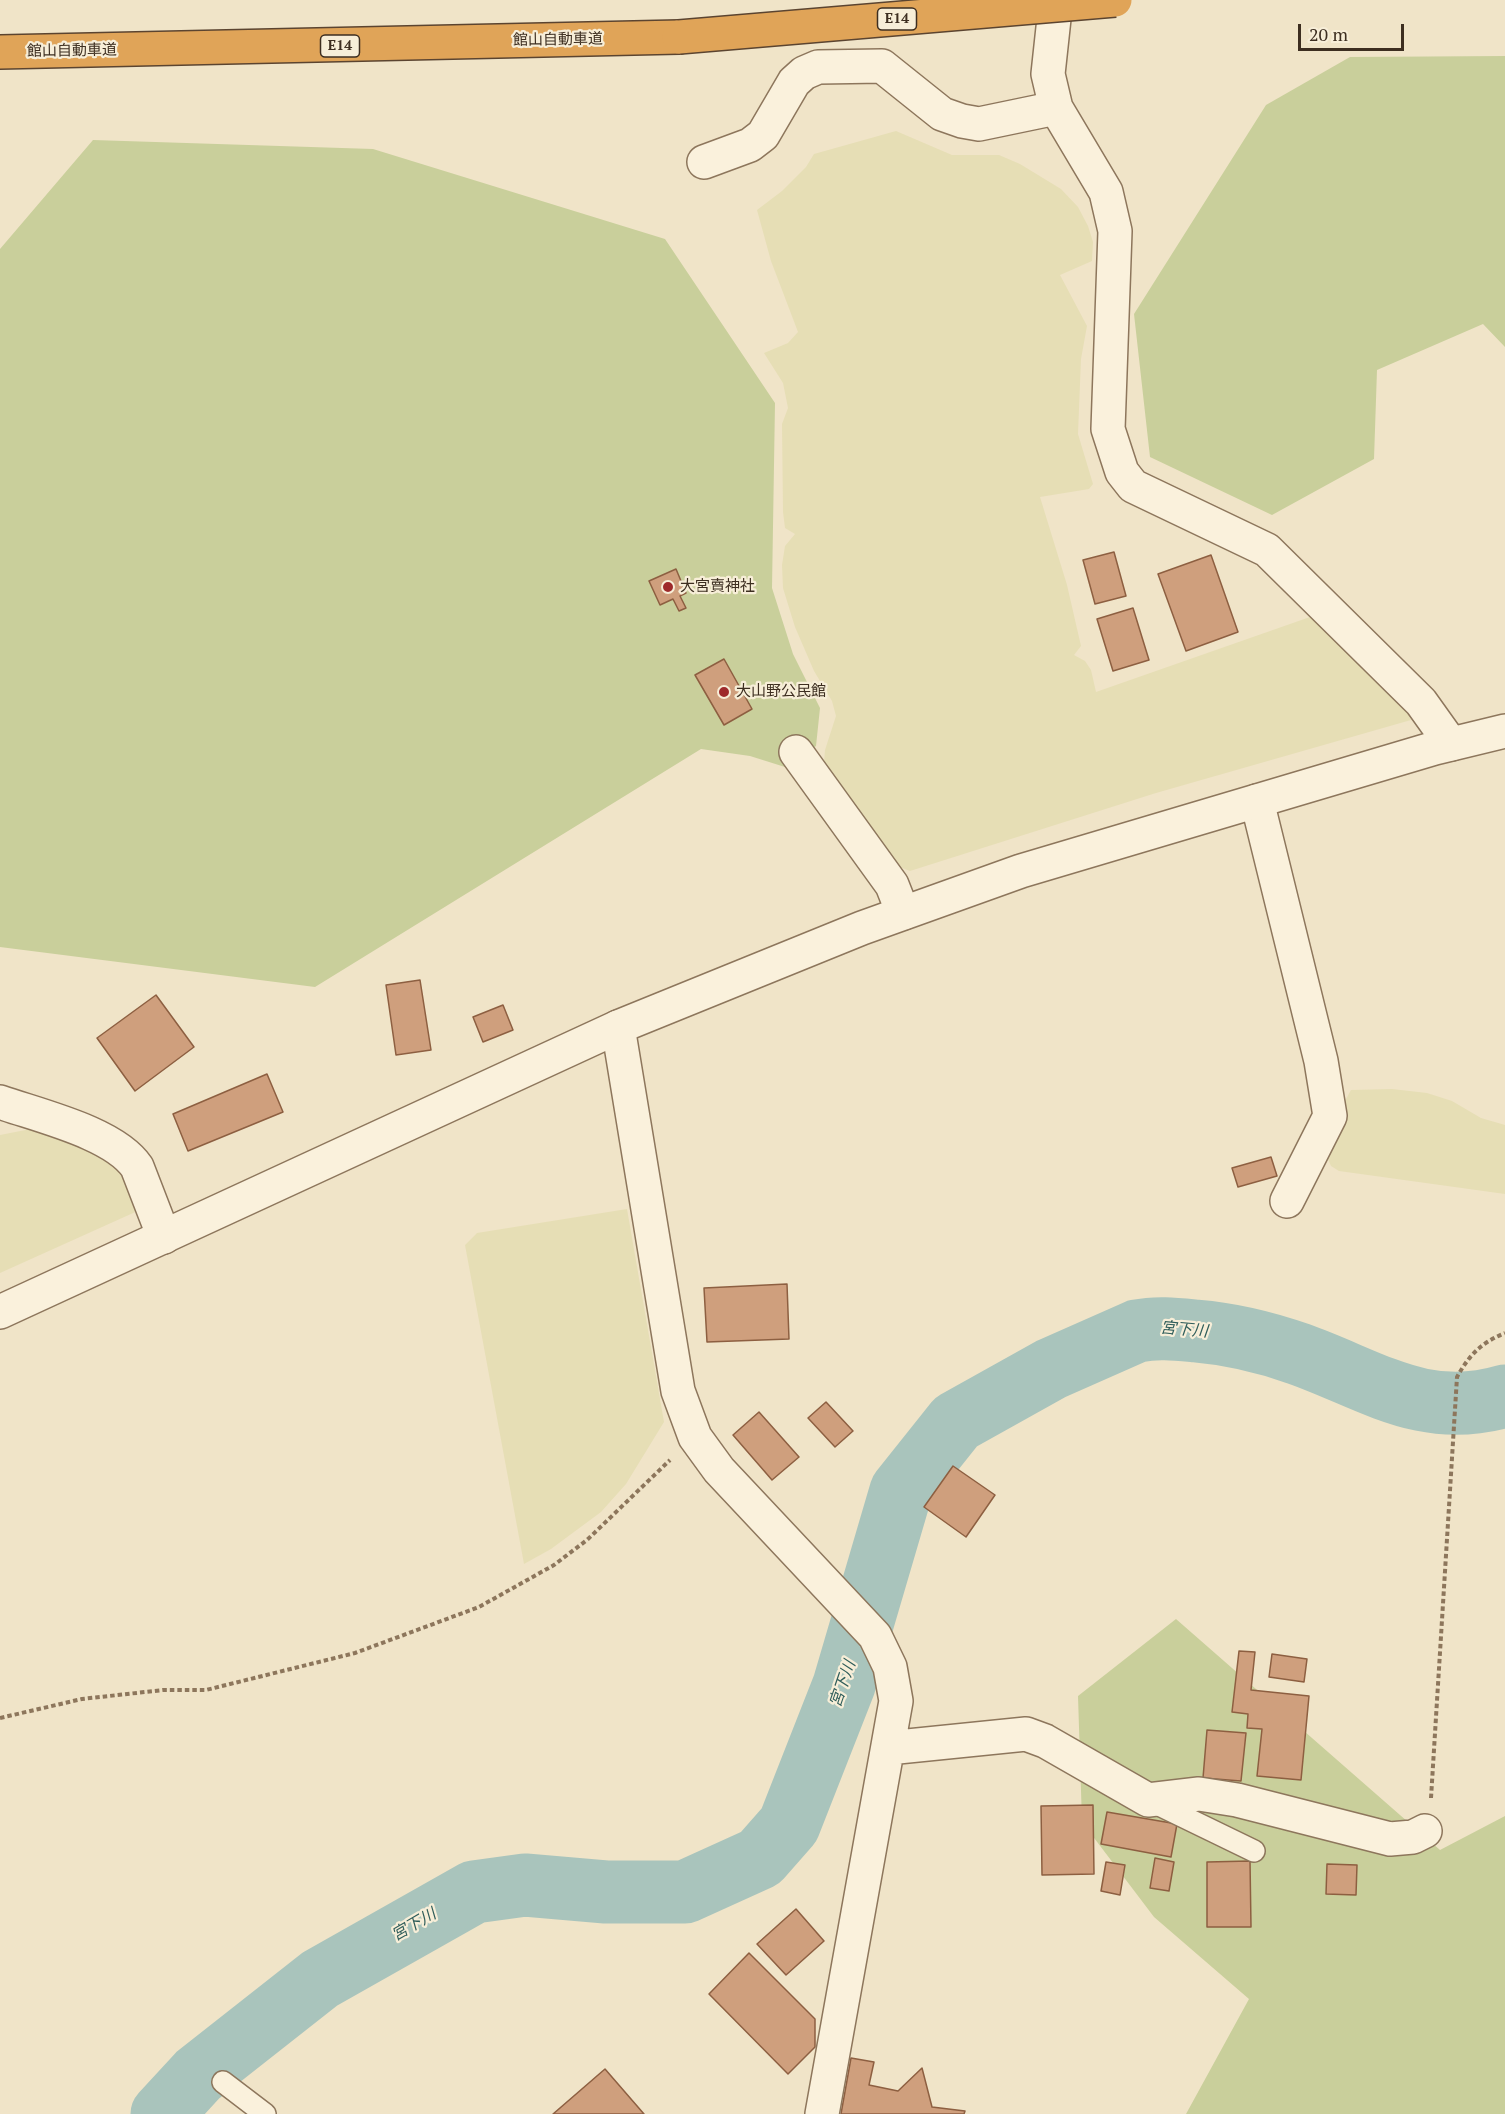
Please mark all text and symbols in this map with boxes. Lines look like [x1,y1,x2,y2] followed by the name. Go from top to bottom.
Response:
[878,8,916,30] road number: E14
[1301,12,1408,50] scale bar
[1309,22,1348,46] text: 20 m
[513,30,603,50] street label: 館山自動車道
[320,35,360,57] road number: E14
[27,41,117,61] street label: 館山自動車道
[680,578,755,596] place label: 大宮賣神社
[661,580,675,594] marker: 大宮賣神社
[736,683,826,701] place label: 大山野公民館
[717,685,731,699] marker: 大山野公民館
[1159,1318,1209,1342] water label: 宮下川
[826,1658,860,1710] water label: 宮下川
[388,1905,440,1945] water label: 宮下川

